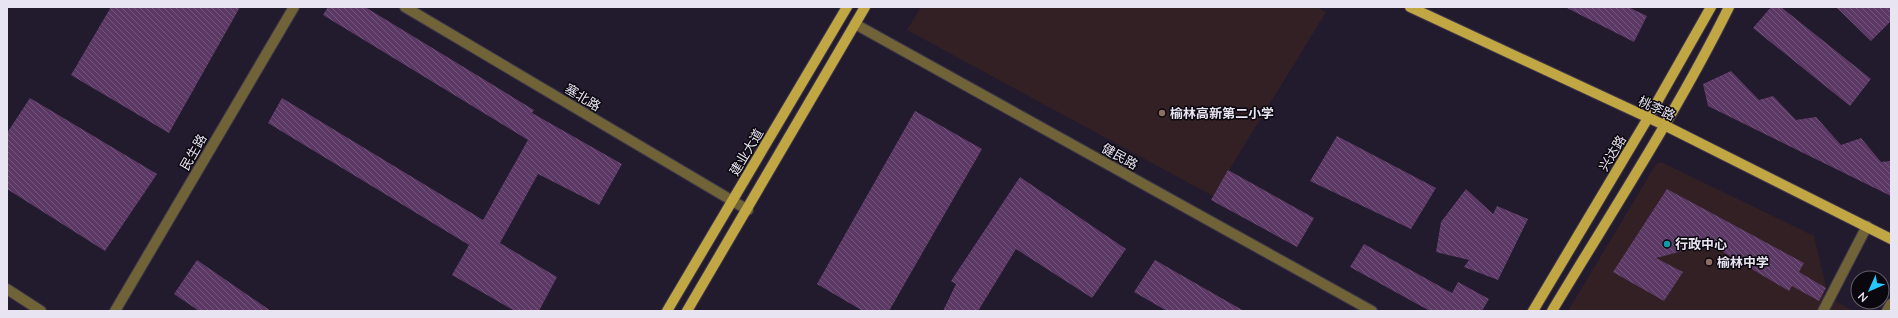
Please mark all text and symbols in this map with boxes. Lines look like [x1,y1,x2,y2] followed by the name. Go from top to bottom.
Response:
[562,80,604,114] street label: 塞北路
[1636,93,1678,123] street label: 桃李路
[1170,105,1274,121] place label: 榆林高新第二小学
[1157,108,1167,118] marker: 榆林高新第二小学
[726,126,766,178] street label: 建业大道
[176,131,210,173] street label: 民生路
[1595,132,1629,174] street label: 兴达路
[1099,140,1141,172] street label: 健民路
[1675,236,1727,252] place label: 行政中心
[1662,239,1672,249] marker: 行政中心
[1717,254,1769,270] place label: 榆林中学
[1704,257,1714,267] marker: 榆林中学
[1850,270,1890,310] north arrow
[1855,290,1870,305] text: N

